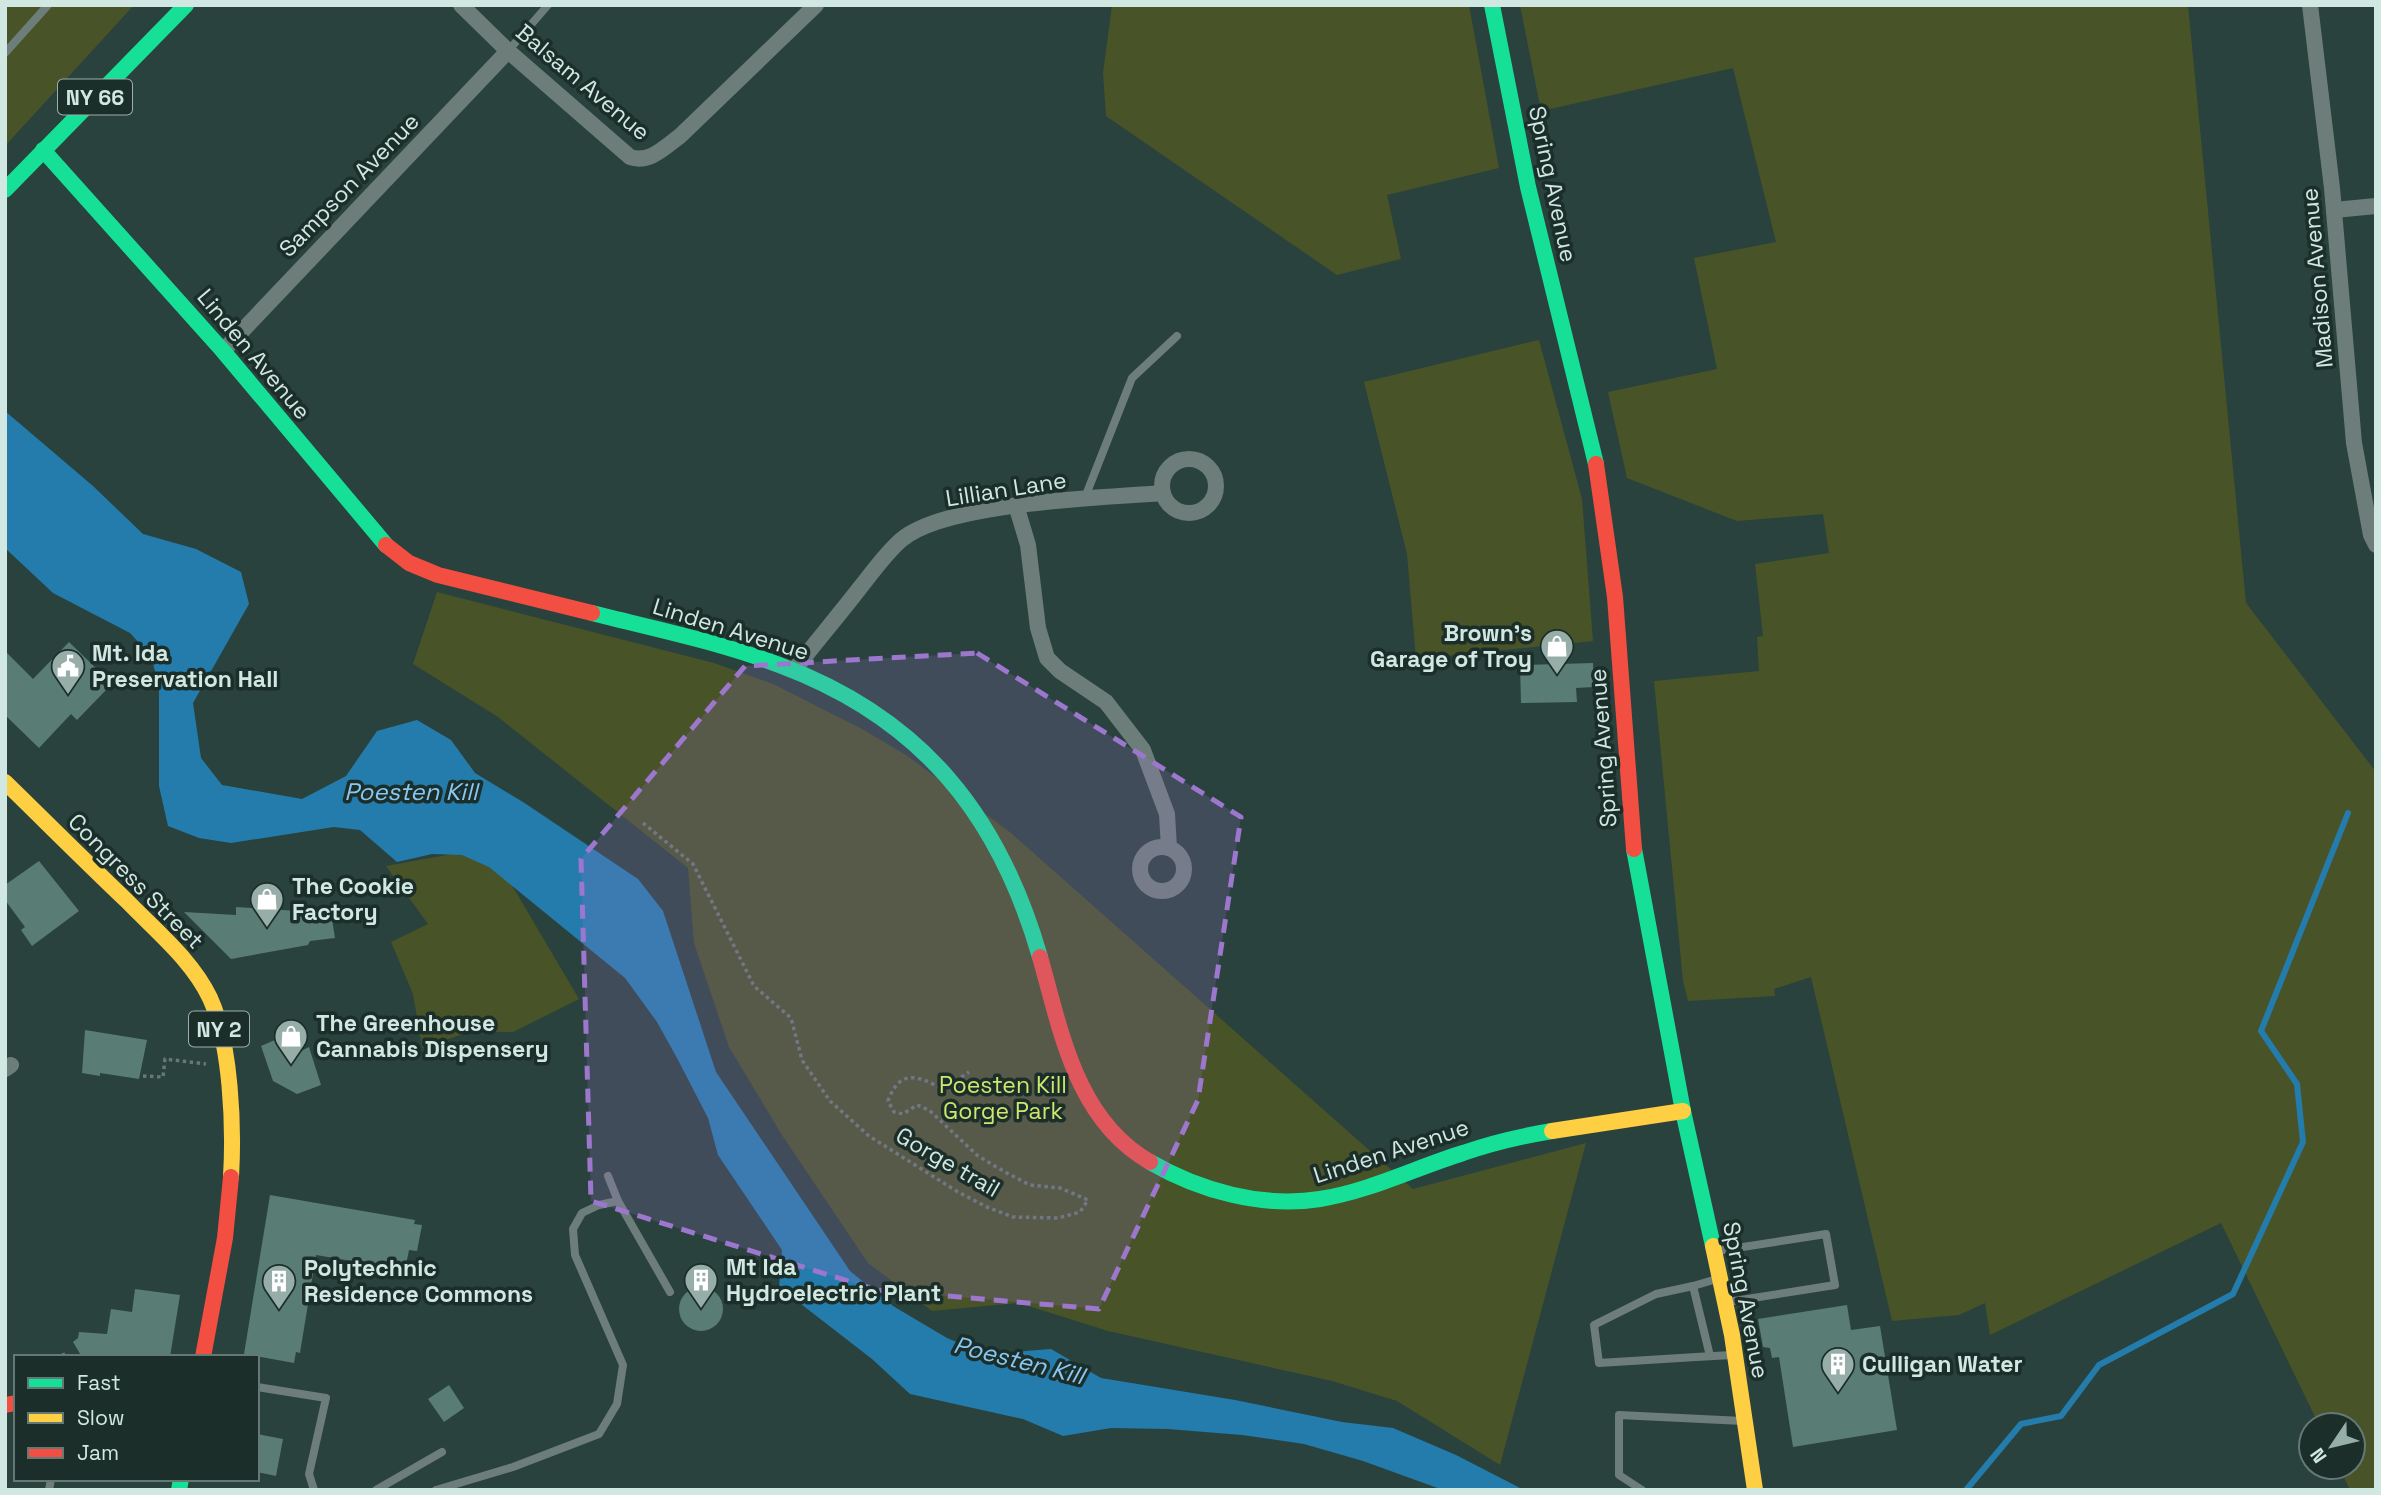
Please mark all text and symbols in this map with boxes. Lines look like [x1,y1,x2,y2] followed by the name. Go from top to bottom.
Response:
[510,17,656,147] street label: Balsam Avenue
[58,80,132,114] road number: NY 66
[1522,103,1584,265] street label: Spring Avenue
[272,107,426,263] street label: Sampson Avenue
[2294,187,2340,369] street label: Madison Avenue
[191,282,317,426] street label: Linden Avenue
[943,465,1069,513] street label: Lillian Lane
[649,591,813,667] street label: Linden Avenue
[1370,618,1532,674] place label: Brown's Garage of Troy
[1538,627,1576,676] shop icon: Brown's Garage of Troy
[92,638,278,694] place label: Mt. Ida Preservation Hall
[49,647,87,696] public building icon: Mt. Ida Preservation Hall
[1582,668,1624,828] street label: Spring Avenue
[344,776,481,807] water label: Poesten Kill
[62,807,210,955] street label: Congress Street
[292,871,414,927] place label: The Cookie Factory
[248,880,286,929] shop icon: The Cookie Factory
[316,1008,549,1064] place label: The Greenhouse Cannabis Dispensery
[189,1012,249,1046] road number: NY 2
[272,1017,310,1066] shop icon: The Greenhouse Cannabis Dispensery
[939,1070,1067,1126] park label: Poesten Kill Gorge Park
[1309,1112,1473,1190] street label: Linden Avenue
[891,1120,1005,1204] street label: Gorge trail
[1716,1219,1776,1381] street label: Spring Avenue
[726,1252,941,1308] place label: Mt Ida Hydroelectric Plant
[304,1253,533,1309] place label: Polytechnic Residence Commons
[682,1261,720,1310] building icon: Mt Ida Hydroelectric Plant
[260,1262,298,1311] building icon: Polytechnic Residence Commons
[951,1329,1091,1392] water label: Poesten Kill
[1819,1345,1857,1394] building icon: Culligan Water
[1862,1349,2023,1379] place label: Culligan Water
[14,1355,259,1481] legend
[77,1369,121,1396] text: Fast
[77,1404,125,1431] text: Slow
[2297,1411,2367,1481] north arrow
[77,1439,119,1466] text: Jam
[2305,1443,2332,1468] text: N

